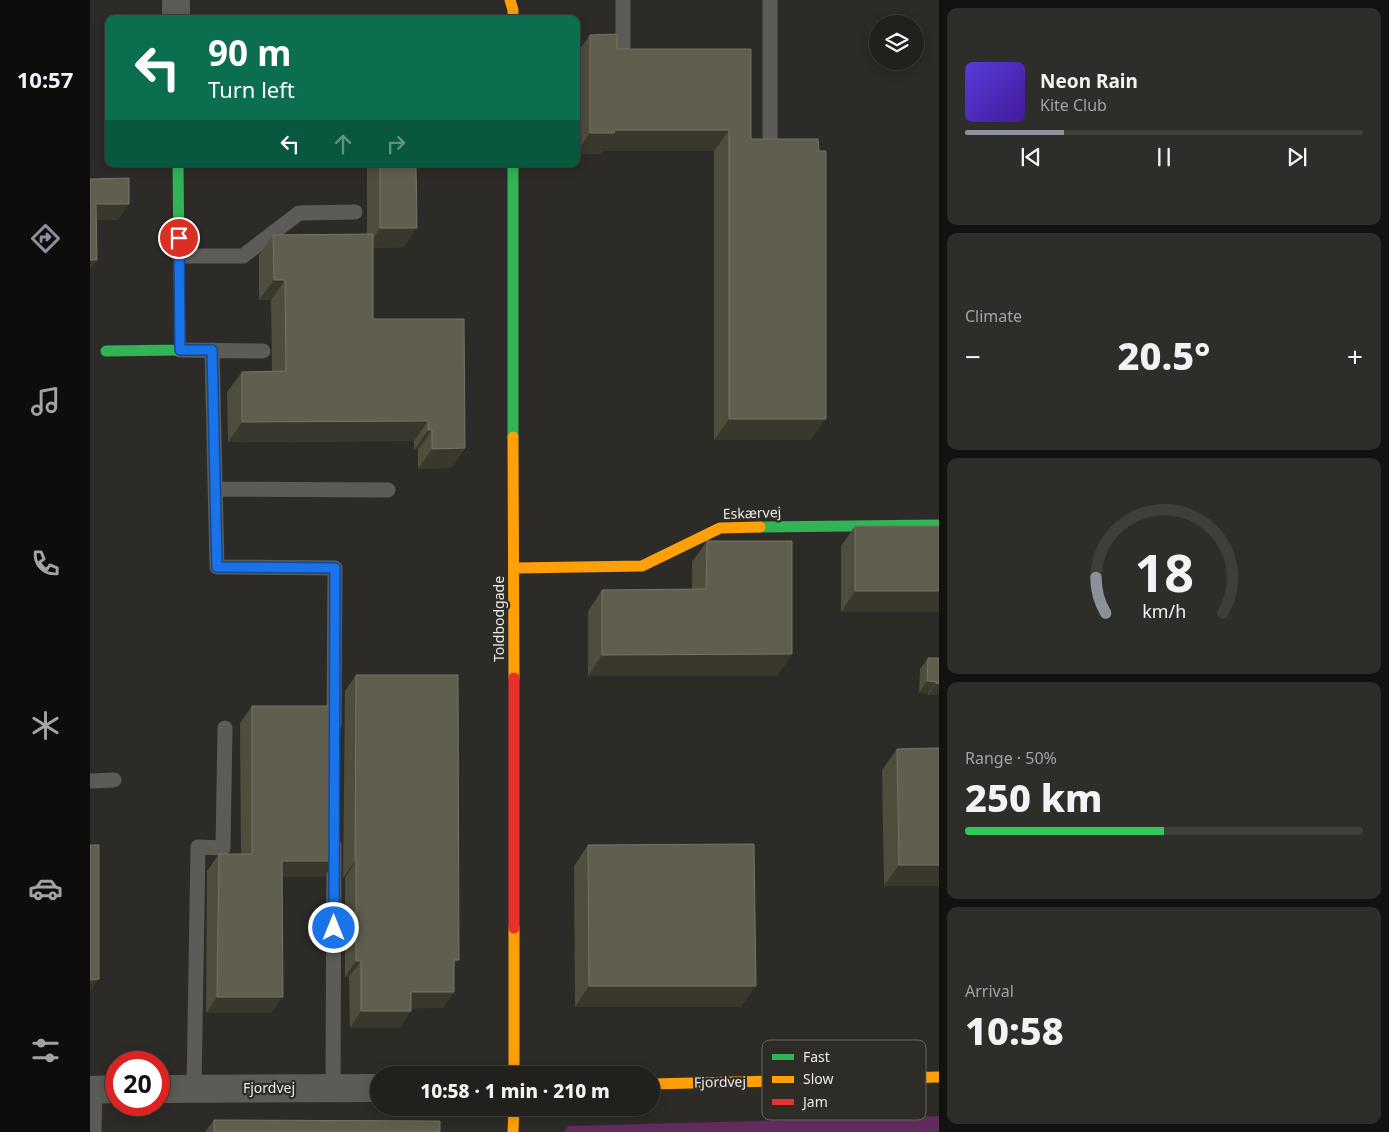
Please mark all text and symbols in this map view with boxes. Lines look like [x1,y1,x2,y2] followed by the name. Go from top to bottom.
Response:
[869,15,924,70] map controls
[869,15,924,70] button: layers
[208,29,291,76] text: 90 m
[125,35,190,100] icon: left
[17,64,73,94] text: 10:57
[1040,68,1138,94] text: Neon Rain
[208,74,295,104] text: Turn left
[1040,94,1107,116] text: Kite Club
[276,130,304,158] icon: left
[329,130,357,158] icon: ahead
[382,130,410,158] icon: right
[1017,143,1045,171] icon: previous
[1150,143,1178,171] icon: pause
[1283,143,1311,171] icon: next
[158,217,200,259] pin
[28,221,63,256] icon: directions
[165,224,193,252] icon: arrive
[965,305,1022,327] text: Climate
[1118,329,1210,381] text: 20.5°
[965,337,981,375] text: −
[1347,337,1363,375] text: +
[28,384,63,419] icon: music
[722,502,782,523] street label: Eskærvej
[1134,536,1194,607] text: 18
[28,546,63,581] icon: phone
[489,576,508,662] street label: Toldbodgade
[1142,599,1186,623] text: km/h
[28,708,63,743] icon: climate
[965,747,1057,769] text: Range · 50%
[965,771,1103,823] text: 250 km
[28,871,63,906] icon: car
[307,901,359,953] position arrow
[965,980,1014,1002] text: Arrival
[965,1004,1064,1056] text: 10:58
[28,1033,63,1068] icon: filters
[762,1040,926,1120] legend
[803,1047,830,1066] text: Fast
[105,1051,170,1116] speed limit sign: 20
[803,1069,834,1088] text: Slow
[694,1072,746,1091] street label: Fjordvej
[243,1078,295,1097] street label: Fjordvej
[420,1078,610,1104] text: 10:58 · 1 min · 210 m
[801,1092,828,1111] text: Jam

